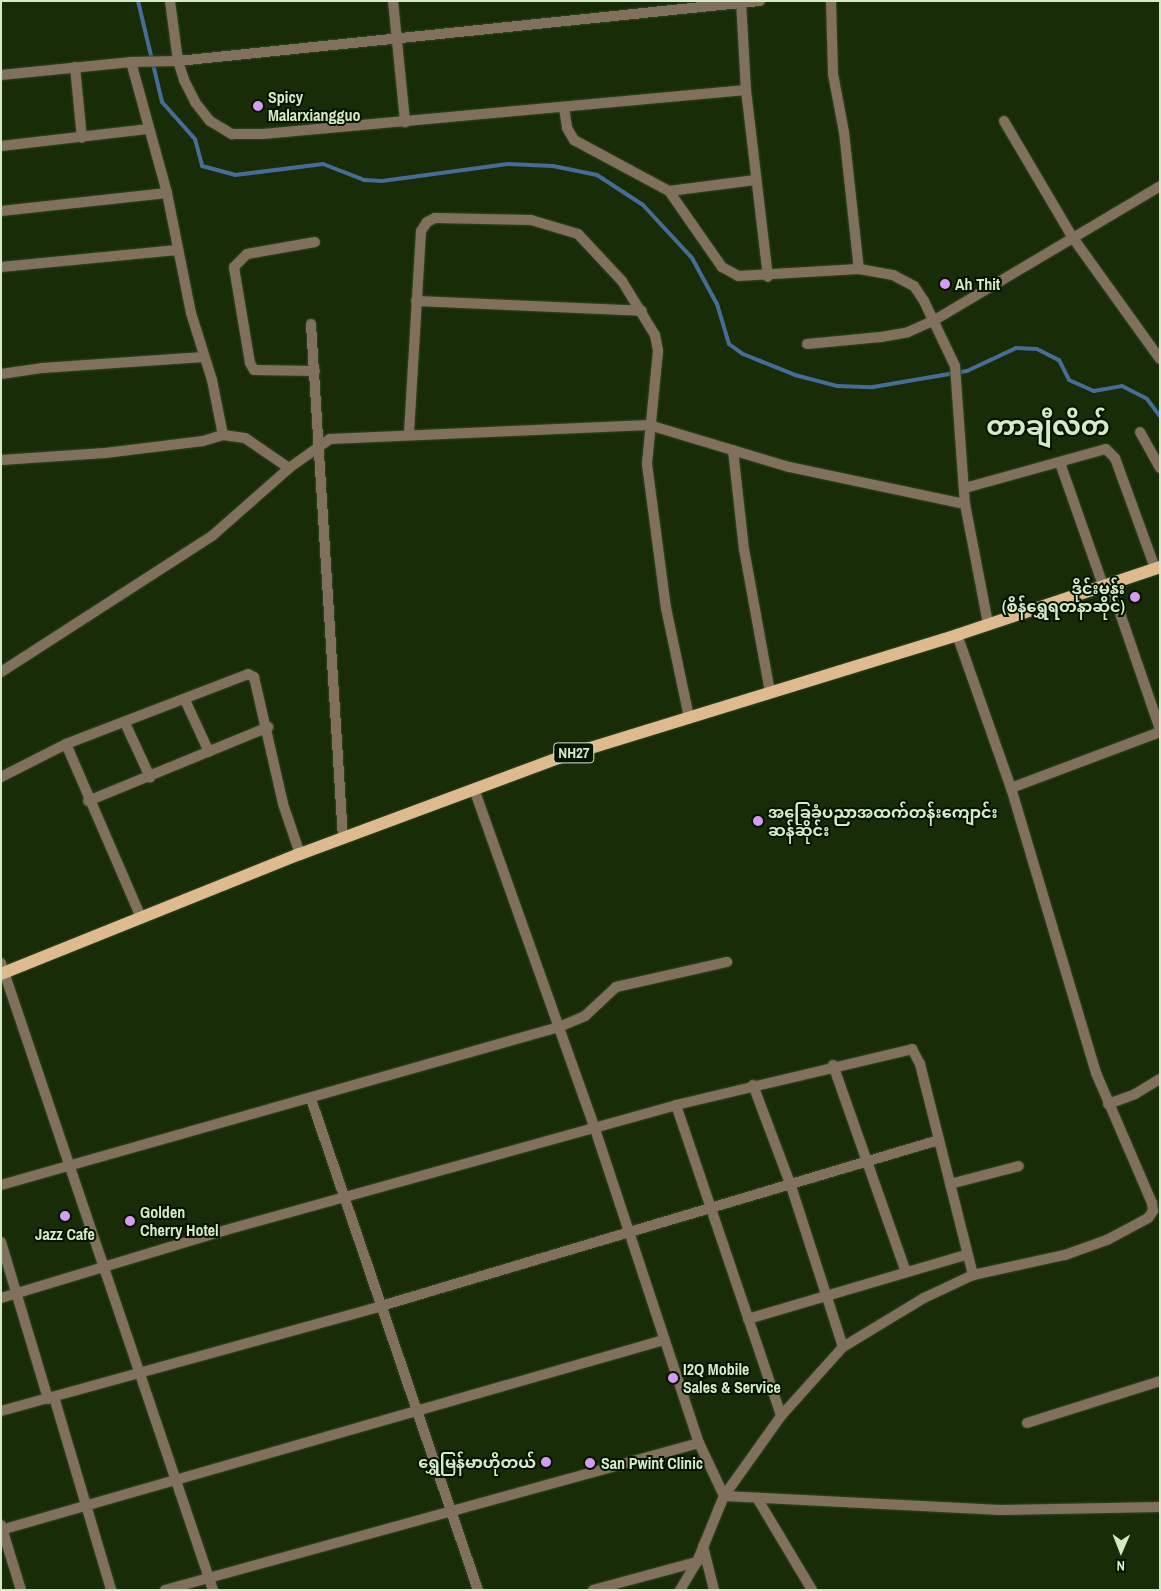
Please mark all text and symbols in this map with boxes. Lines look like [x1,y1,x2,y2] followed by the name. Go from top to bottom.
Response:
[268,87,361,125] place label: Spicy Malarxiangguo
[252,100,264,112] marker: Spicy Malarxiangguo
[955,274,1000,294] place label: Ah Thit
[939,278,951,290] marker: Ah Thit
[986,410,1110,442] district label: တာချီလိတ်
[1002,578,1125,616] place label: ဒိုင်းမွန်း (စိန်ရွှေရတနာဆိုင်)
[1129,591,1141,603] marker: ဒိုင်းမွန်း (စိန်ရွှေရတနာဆိုင်)
[553,740,595,766] road number: NH27
[768,802,998,840] place label: အခြေခံပညာအထက်တန်းကျောင်း ဆန်ဆိုင်း
[752,815,764,827] marker: အခြေခံပညာအထက်တန်းကျောင်း ဆန်ဆိုင်း
[140,1202,219,1240] place label: Golden Cherry Hotel
[59,1210,71,1222] marker: Jazz Cafe
[124,1215,136,1227] marker: Golden Cherry Hotel
[35,1224,95,1244] place label: Jazz Cafe
[683,1359,781,1397] place label: I2Q Mobile Sales & Service
[667,1372,679,1384] marker: I2Q Mobile Sales & Service
[418,1452,536,1472] place label: ရွှေမြန်မာဟိုတယ်
[601,1453,703,1473] place label: San Pwint Clinic
[540,1456,552,1468] marker: ရွှေမြန်မာဟိုတယ်
[583,1456,597,1470] marker: San Pwint Clinic
[1096,1526,1146,1576] north arrow
[1116,1557,1125,1575] text: N

